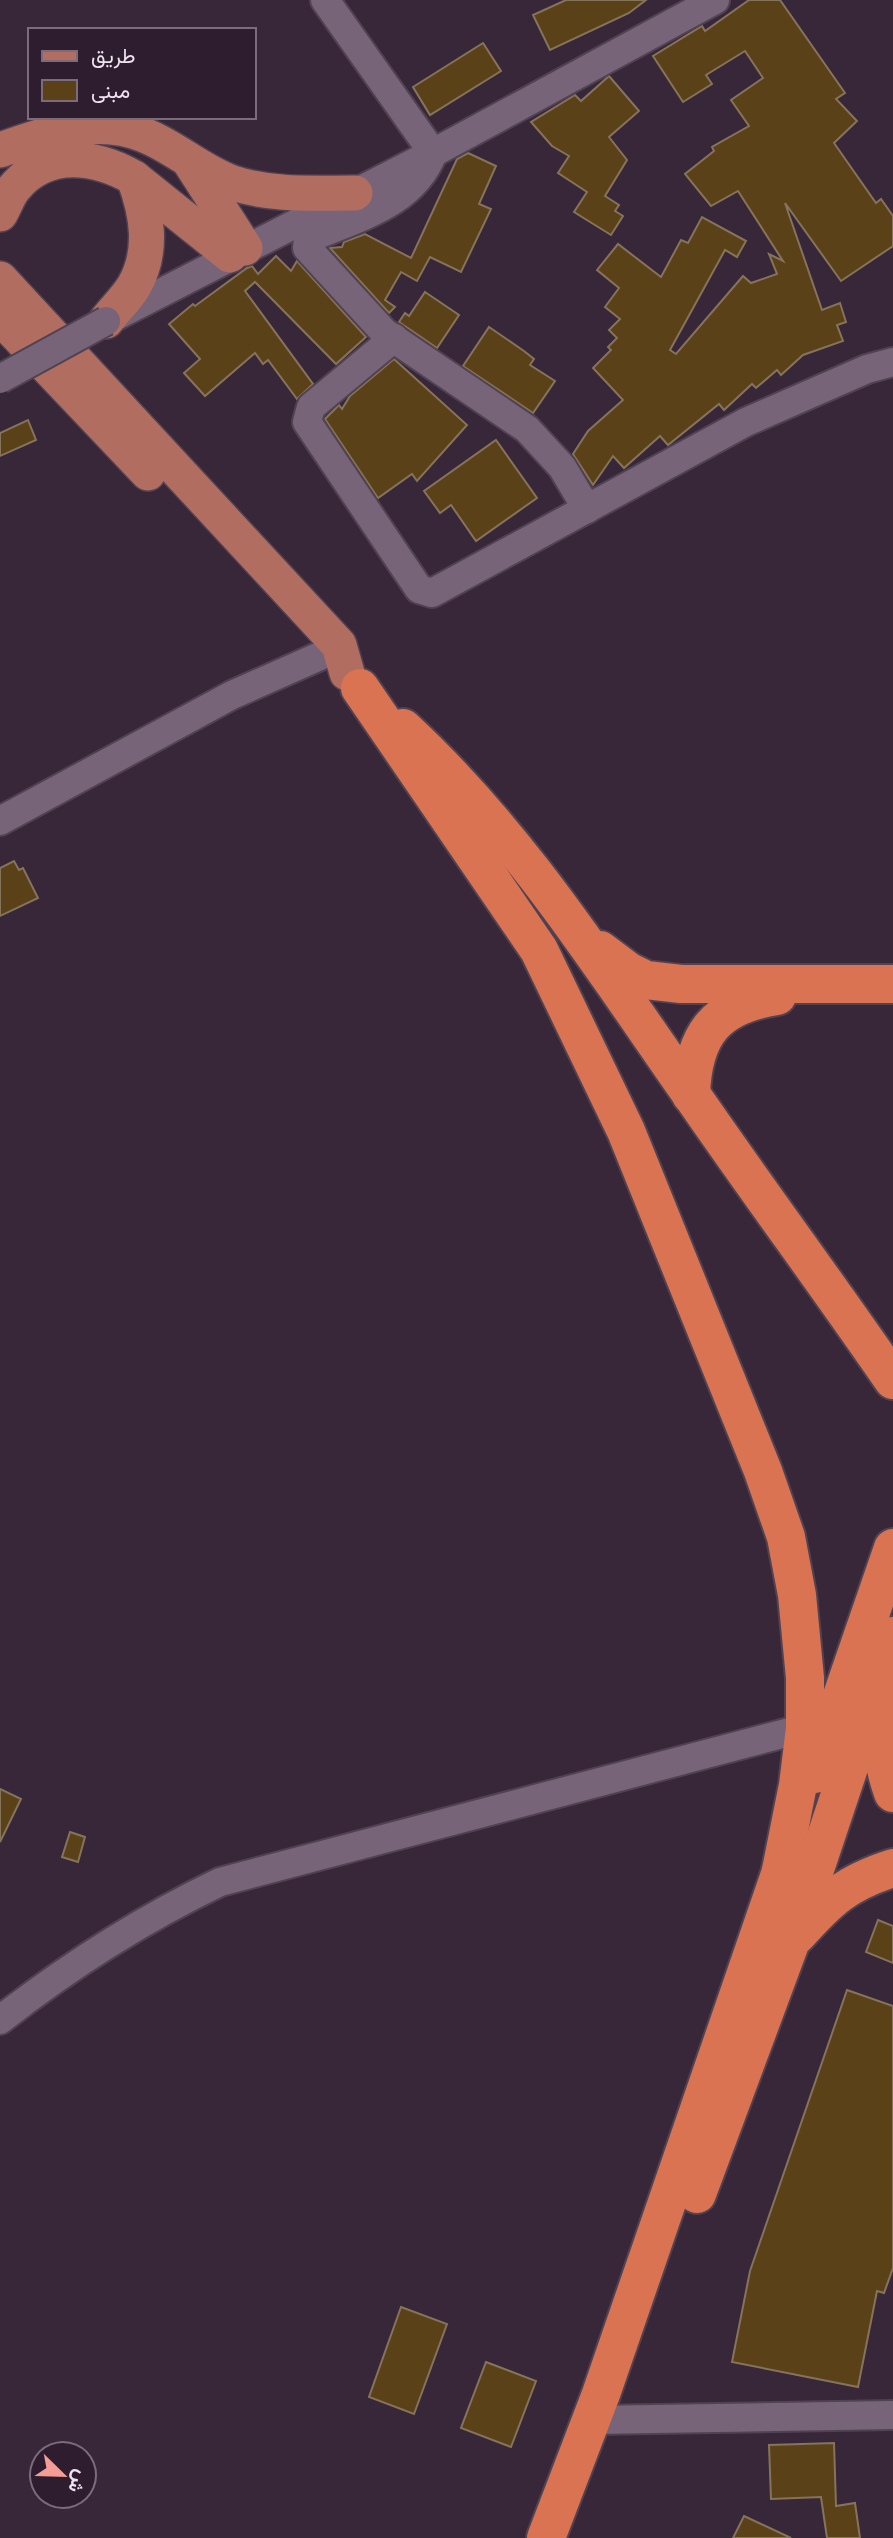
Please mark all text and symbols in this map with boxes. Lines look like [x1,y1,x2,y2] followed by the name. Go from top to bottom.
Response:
[28,28,256,119] legend
[91,41,136,71] text: طريق
[91,76,130,106] text: مبنى
[28,2440,98,2510] north arrow
[60,2465,94,2497] text: ش

